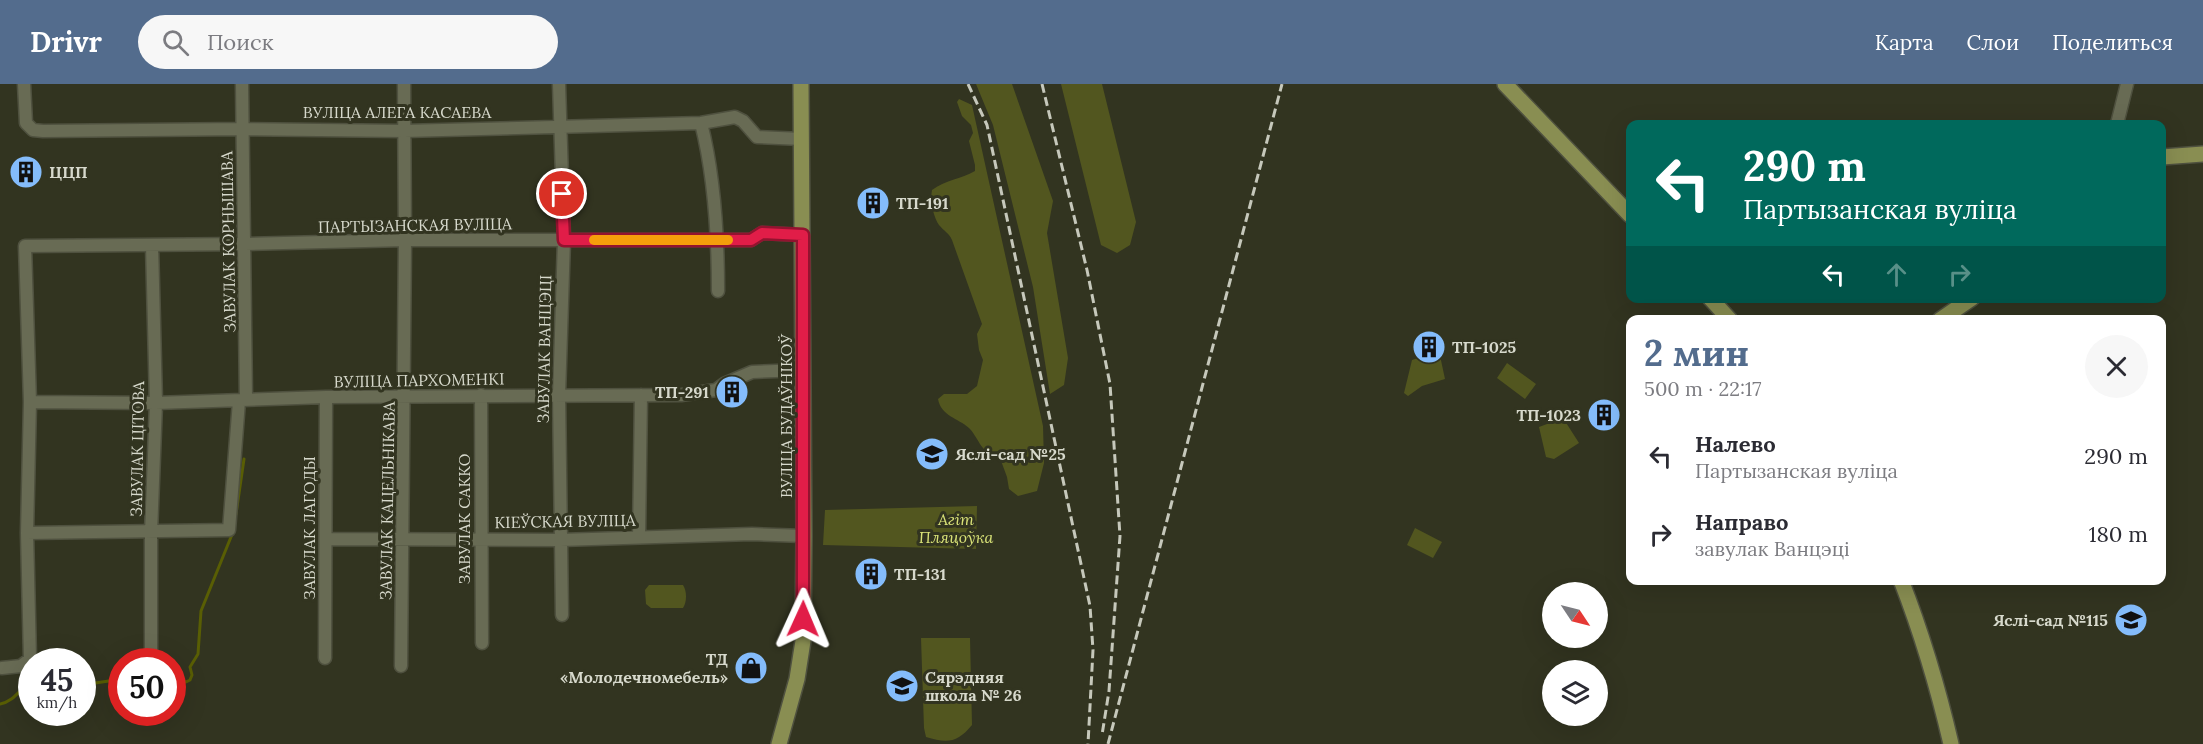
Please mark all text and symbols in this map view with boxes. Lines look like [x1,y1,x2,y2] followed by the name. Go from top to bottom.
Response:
[138,15,558,69] search box
[30,24,102,60] text: Drivr
[159,26,192,59] icon: search
[207,28,274,56] text: Поиск
[1875,29,1934,56] text: Карта
[1967,29,2019,56] text: Слои
[2052,29,2173,56] text: Поделиться
[303,102,492,122] street label: ВУЛІЦА АЛЕГА КАСАЕВА
[1743,139,1866,193] text: 290 m
[1644,144,1722,222] icon: left
[216,150,240,333] street label: ЗАВУЛАК КОРНЫШАВА
[8,154,44,190] building icon: ЦЦП
[49,162,88,182] place label: ЦЦП
[536,168,587,219] pin
[545,177,578,210] icon: arrive
[855,185,891,221] building icon: ТП-191
[1743,192,2017,226] text: Партызанская вуліца
[896,193,948,213] place label: ТП-191
[318,213,513,237] street label: ПАРТЫЗАНСКАЯ ВУЛІЦА
[1817,258,1850,291] icon: left
[1880,258,1913,291] icon: ahead
[1943,258,1976,291] icon: right
[533,274,555,424] street label: ЗАВУЛАК ВАНЦЭЦІ
[1411,329,1447,365] building icon: ТП-1025
[1644,330,1749,376] text: 2 мин
[776,334,796,498] street label: ВУЛІЦА БУДАЎНІКОЎ
[2085,335,2148,398] button: close
[1452,337,1516,357] place label: ТП-1025
[333,369,505,391] street label: ВУЛІЦА ПАРХОМЕНКІ
[714,374,750,410] building icon: ТП-291
[1644,376,1761,401] text: 500 m · 22:17
[126,380,148,517] street label: ЗАВУЛАК ЦІТОВА
[655,382,709,402] place label: ТП-291
[1586,397,1622,433] building icon: ТП-1023
[375,401,399,600] street label: ЗАВУЛАК КАЦЕЛЬНІКАВА
[1517,405,1581,425] place label: ТП-1023
[1695,430,1776,458] text: Налево
[914,436,950,472] school or university icon: Яслі-сад №25
[1644,440,1677,473] icon: left
[2084,442,2148,470] text: 290 m
[955,444,1066,464] place label: Яслі-сад №25
[454,453,474,585] street label: ЗАВУЛАК САККО
[299,456,319,600] street label: ЗАВУЛАК ЛАГОДЫ
[1695,458,1898,483] text: Партызанская вуліца
[1695,508,1789,536] text: Направо
[919,509,994,547] park label: Агіт Пляцоўка
[494,510,637,532] street label: КІЕЎСКАЯ ВУЛІЦА
[1644,518,1677,551] icon: right
[2089,520,2148,548] text: 180 m
[1695,536,1850,561] text: завулак Ванцэці
[853,556,889,592] building icon: ТП-131
[894,564,946,584] place label: ТП-131
[1542,582,1608,648] north arrow
[1542,582,1608,726] map controls
[771,587,835,651] position arrow
[2113,602,2149,638] school or university icon: Яслі-сад №115
[1993,610,2108,630] place label: Яслі-сад №115
[108,648,186,726] speed limit sign: 50
[560,649,728,687] place label: ТД «Молодечномебель»
[733,650,769,686] shop icon: ТД «Молодечномебель»
[1542,660,1608,726] button: layers
[41,661,73,699] text: 45
[925,667,1022,705] place label: Сярэдняя школа № 26
[884,668,920,704] school or university icon: Сярэдняя школа № 26
[37,693,77,712] text: km/h

